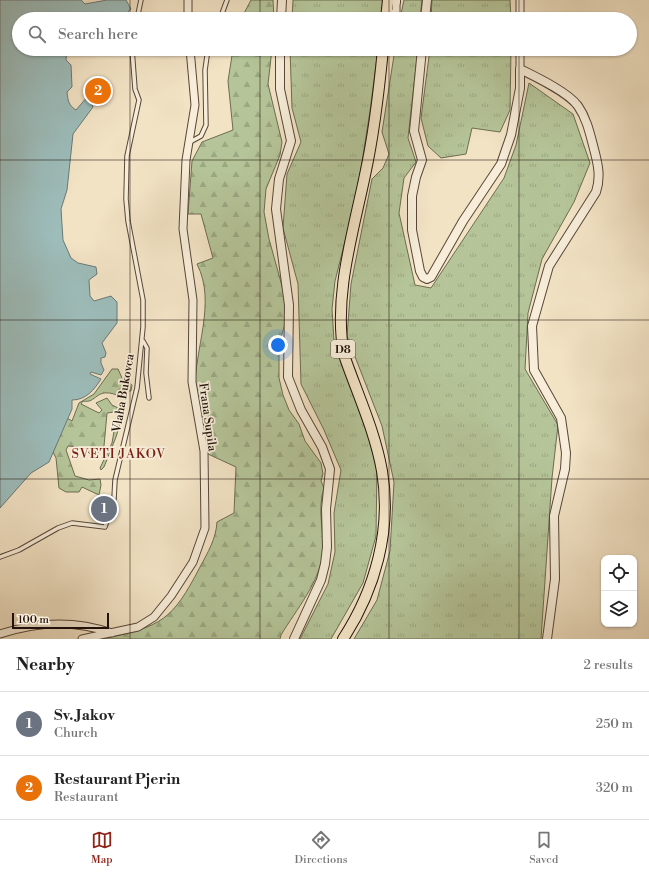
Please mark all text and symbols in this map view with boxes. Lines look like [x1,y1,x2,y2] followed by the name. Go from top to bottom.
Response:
[12,12,637,56] search box
[26,23,48,45] icon: search
[58,25,138,44] text: Search here
[85,76,111,106] pin: 2
[268,335,288,355] your location
[331,340,355,358] road number: D8
[109,352,138,435] street label: Vlaha Bukovca
[195,382,220,453] street label: Frana Supila
[72,446,166,462] district label: SVETI JAKOV
[91,494,117,524] pin: 1
[601,555,637,627] map controls
[601,555,637,591] button: locate
[601,591,637,627] button: layers
[12,611,109,630] scale bar
[18,613,49,627] text: 100 m
[16,654,75,676] text: Nearby
[584,657,633,673] text: 2 results
[54,706,115,725] text: Sv. Jakov
[26,716,32,732] text: 1
[596,716,633,732] text: 250 m
[54,725,98,741] text: Church
[54,770,180,789] text: Restaurant Pjerin
[25,780,33,796] text: 2
[596,780,633,796] text: 320 m
[54,789,119,805] text: Restaurant
[91,829,113,867] tab: Map
[295,829,348,867] tab: Directions
[529,829,558,867] tab: Saved

